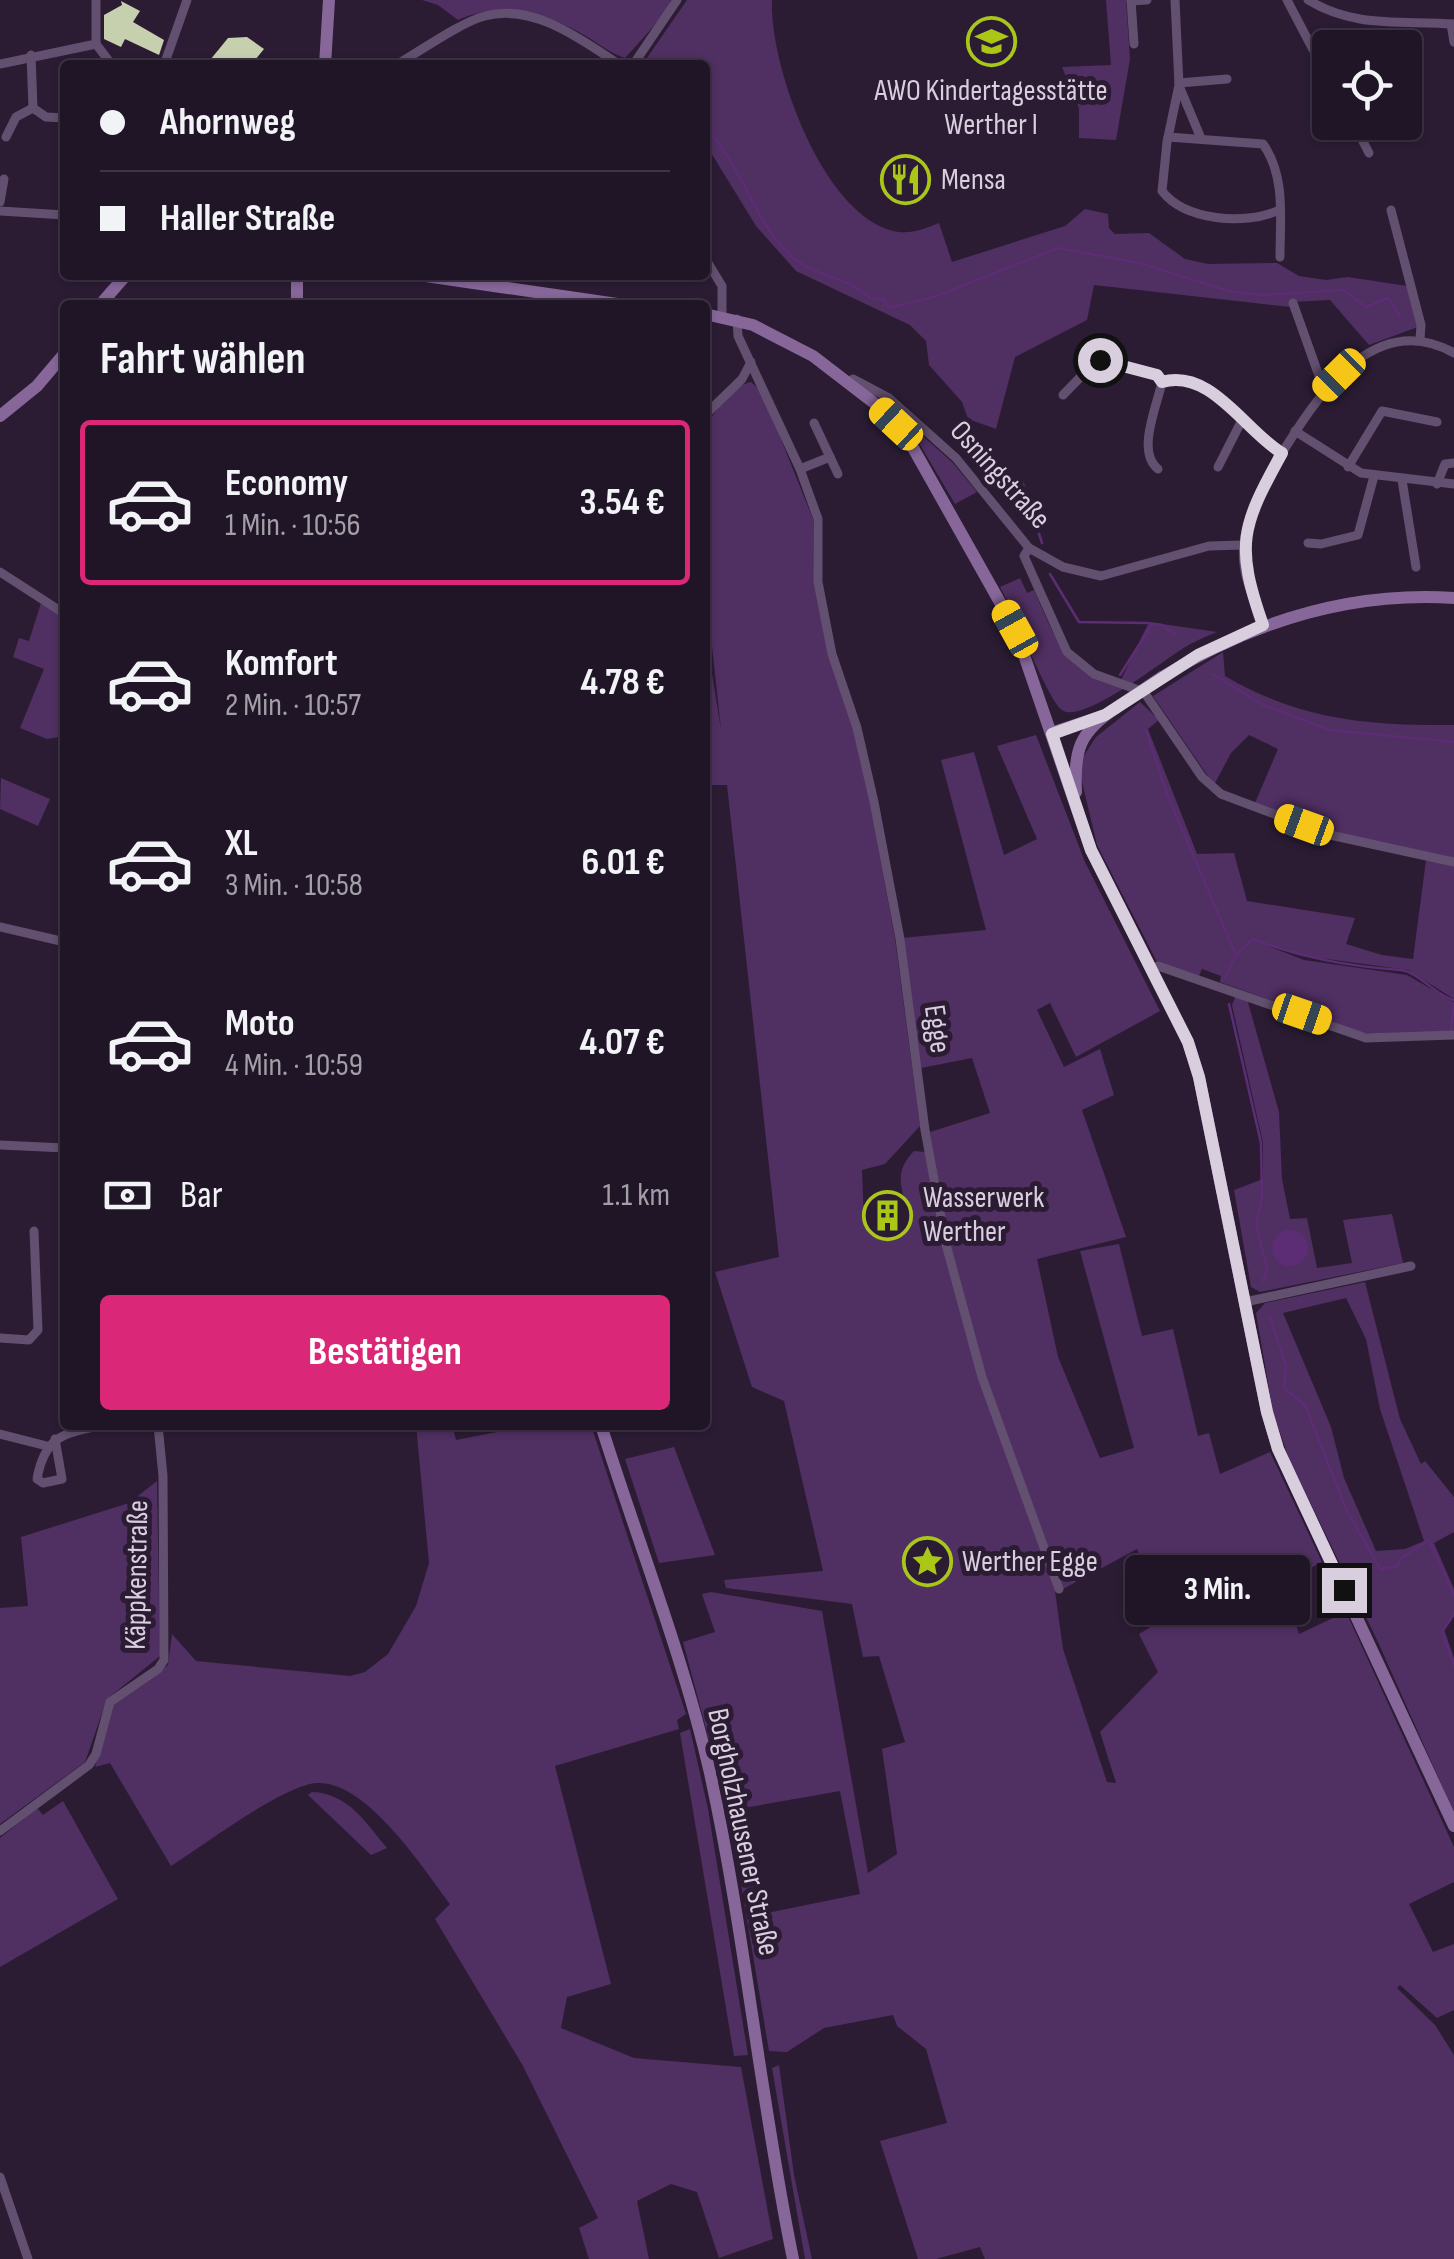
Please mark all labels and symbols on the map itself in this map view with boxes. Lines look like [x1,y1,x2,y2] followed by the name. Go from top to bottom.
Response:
[965,16,1017,68] school or university icon: AWO Kindertagesstätte Werther I
[874,73,1107,143] place label: AWO Kindertagesstätte Werther I
[880,154,932,206] restaurant icon: Mensa
[941,162,1006,198] place label: Mensa
[1078,338,1123,383] route start
[1307,343,1371,407] car
[864,393,928,455] car
[942,414,1058,536] street label: Osningstraße
[987,595,1043,663] car
[1271,801,1337,849] car
[1269,990,1335,1038] car
[916,1003,958,1055] street label: Egge
[923,1180,1045,1250] place label: Wasserwerk Werther
[862,1189,914,1241] building icon: Wasserwerk Werther
[118,1500,156,1650] street label: Käppkenstraße
[901,1536,953,1588] place icon: Werther Egge
[962,1544,1098,1580] place label: Werther Egge
[1124,1555,1309,1625] callout: 3 Min.
[1322,1568,1367,1613] route end
[699,1705,787,1959] street label: Borgholzhausener Straße

